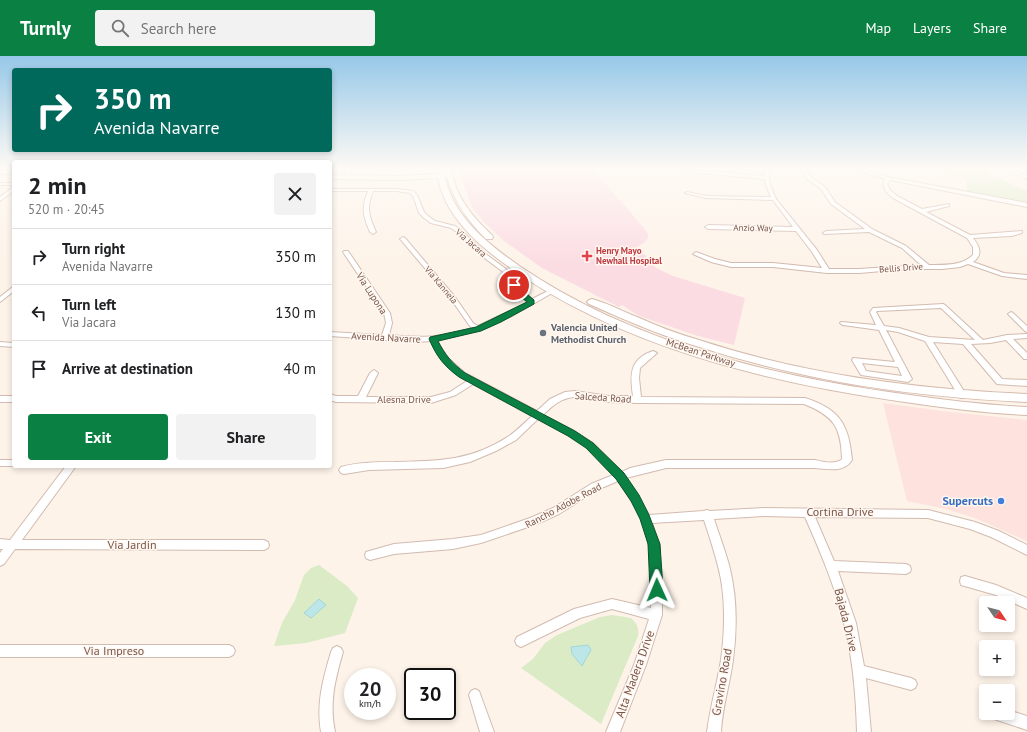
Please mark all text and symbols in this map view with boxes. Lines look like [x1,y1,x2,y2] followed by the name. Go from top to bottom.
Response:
[95,10,375,46] search box
[20,16,71,40] text: Turnly
[109,17,131,39] icon: search
[141,19,216,38] text: Search here
[865,19,891,37] text: Map
[913,19,951,37] text: Layers
[973,19,1007,37] text: Share
[94,80,171,117] text: 350 m
[28,84,80,136] icon: right
[94,116,220,139] text: Avenida Navarre
[28,170,87,201] text: 2 min
[274,173,316,215] button: close
[28,201,105,218] text: 520 m · 20:45
[733,222,774,233] street label: Anzio Way
[453,226,489,259] street label: Via Jacara
[62,239,125,258] text: Turn right
[596,245,662,266] place label: Henry Mayo Newhall Hospital
[28,246,50,268] icon: right
[275,247,316,266] text: 350 m
[581,250,593,262] marker: Henry Mayo Newhall Hospital
[62,258,153,275] text: Avenida Navarre
[879,260,924,275] street label: Bellis Drive
[422,263,460,306] street label: Via Kannela
[497,268,531,302] pin
[353,269,390,317] street label: Via Lupona
[503,274,525,296] icon: arrive
[62,295,116,314] text: Turn left
[28,302,50,324] icon: left
[275,303,316,322] text: 130 m
[62,314,116,331] text: Via Jacara
[550,321,626,346] place label: Valencia United Methodist Church
[538,328,548,338] marker: Valencia United Methodist Church
[351,329,421,346] street label: Avenida Navarre
[665,335,737,370] street label: McBean Parkway
[28,358,50,380] icon: arrive
[62,359,193,378] text: Arrive at destination
[283,359,316,378] text: 40 m
[574,389,632,406] street label: Salceda Road
[377,393,431,406] street label: Alesna Drive
[28,414,168,460] button: Exit
[176,414,316,460] button: Share
[523,480,604,531] street label: Rancho Adobe Road
[942,493,993,508] place label: Supercuts
[996,496,1006,506] marker: Supercuts
[806,504,874,519] street label: Cortina Drive
[107,537,156,552] street label: Via Jardin
[636,569,678,611] position arrow
[831,587,862,653] street label: Bajada Drive
[979,596,1015,632] north arrow
[979,596,1015,720] map controls
[612,628,657,720] street label: Alta Madera Drive
[979,640,1015,676] button: +
[83,643,144,658] street label: Via Impreso
[708,647,735,717] street label: Gravino Road
[404,668,456,720] speed limit sign: 30
[359,676,381,702] text: 20
[979,684,1015,720] button: −
[359,697,381,710] text: km/h

